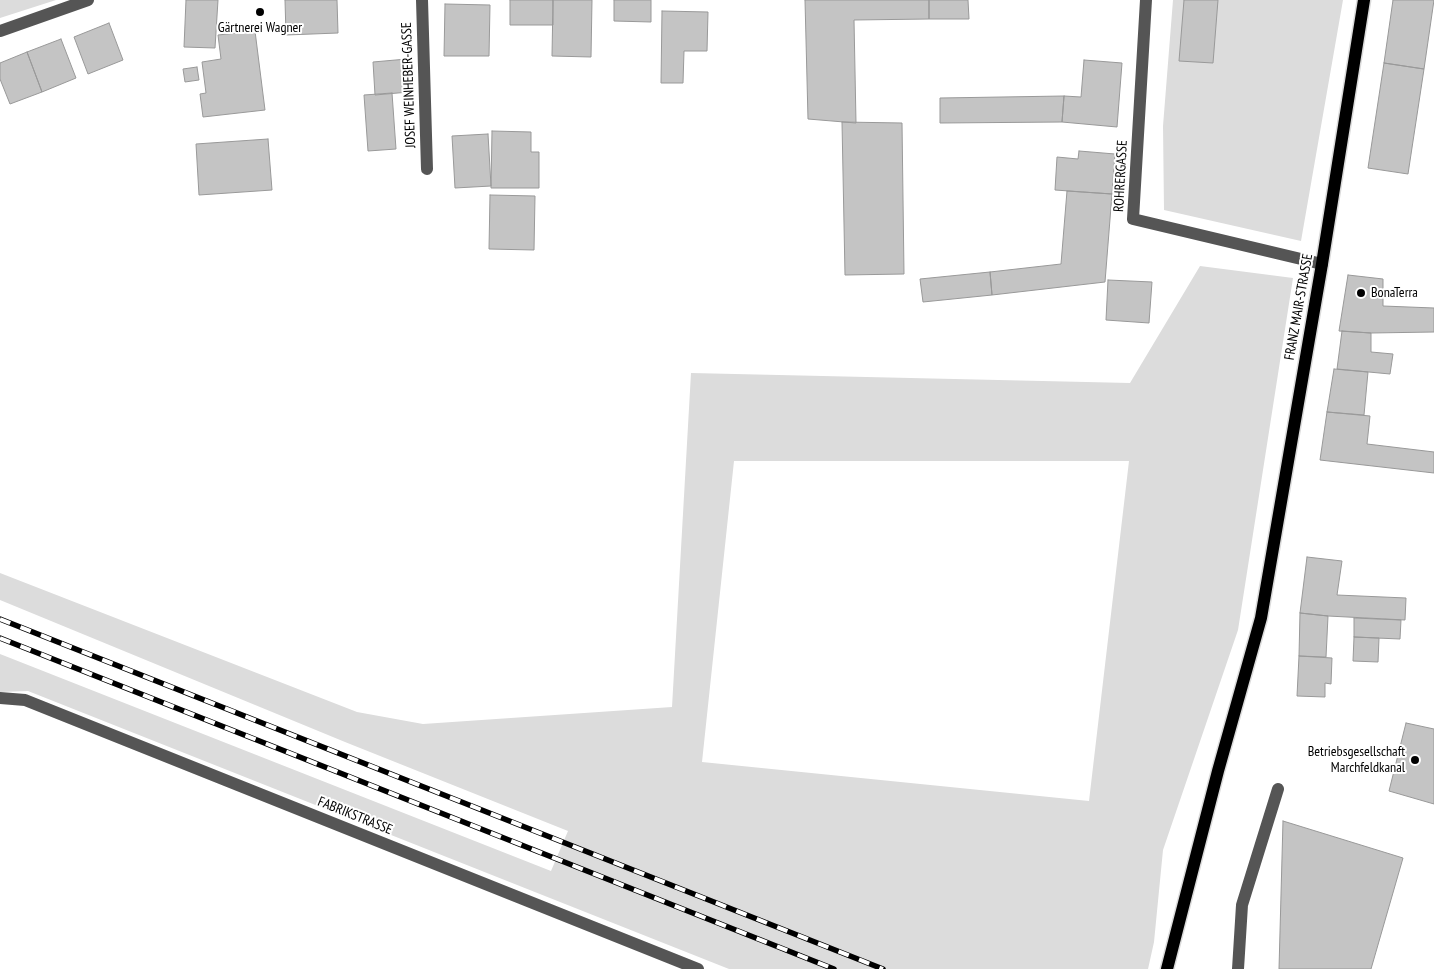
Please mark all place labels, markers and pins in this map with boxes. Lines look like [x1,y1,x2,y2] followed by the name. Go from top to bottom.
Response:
[254,6,266,18] marker: Gärtnerei Wagner
[218,20,302,36] place label: Gärtnerei Wagner
[1371,285,1418,301] place label: BonaTerra
[1355,287,1367,299] marker: BonaTerra
[1308,744,1405,776] place label: Betriebsgesellschaft Marchfeldkanal
[1409,754,1421,766] marker: Betriebsgesellschaft Marchfeldkanal

